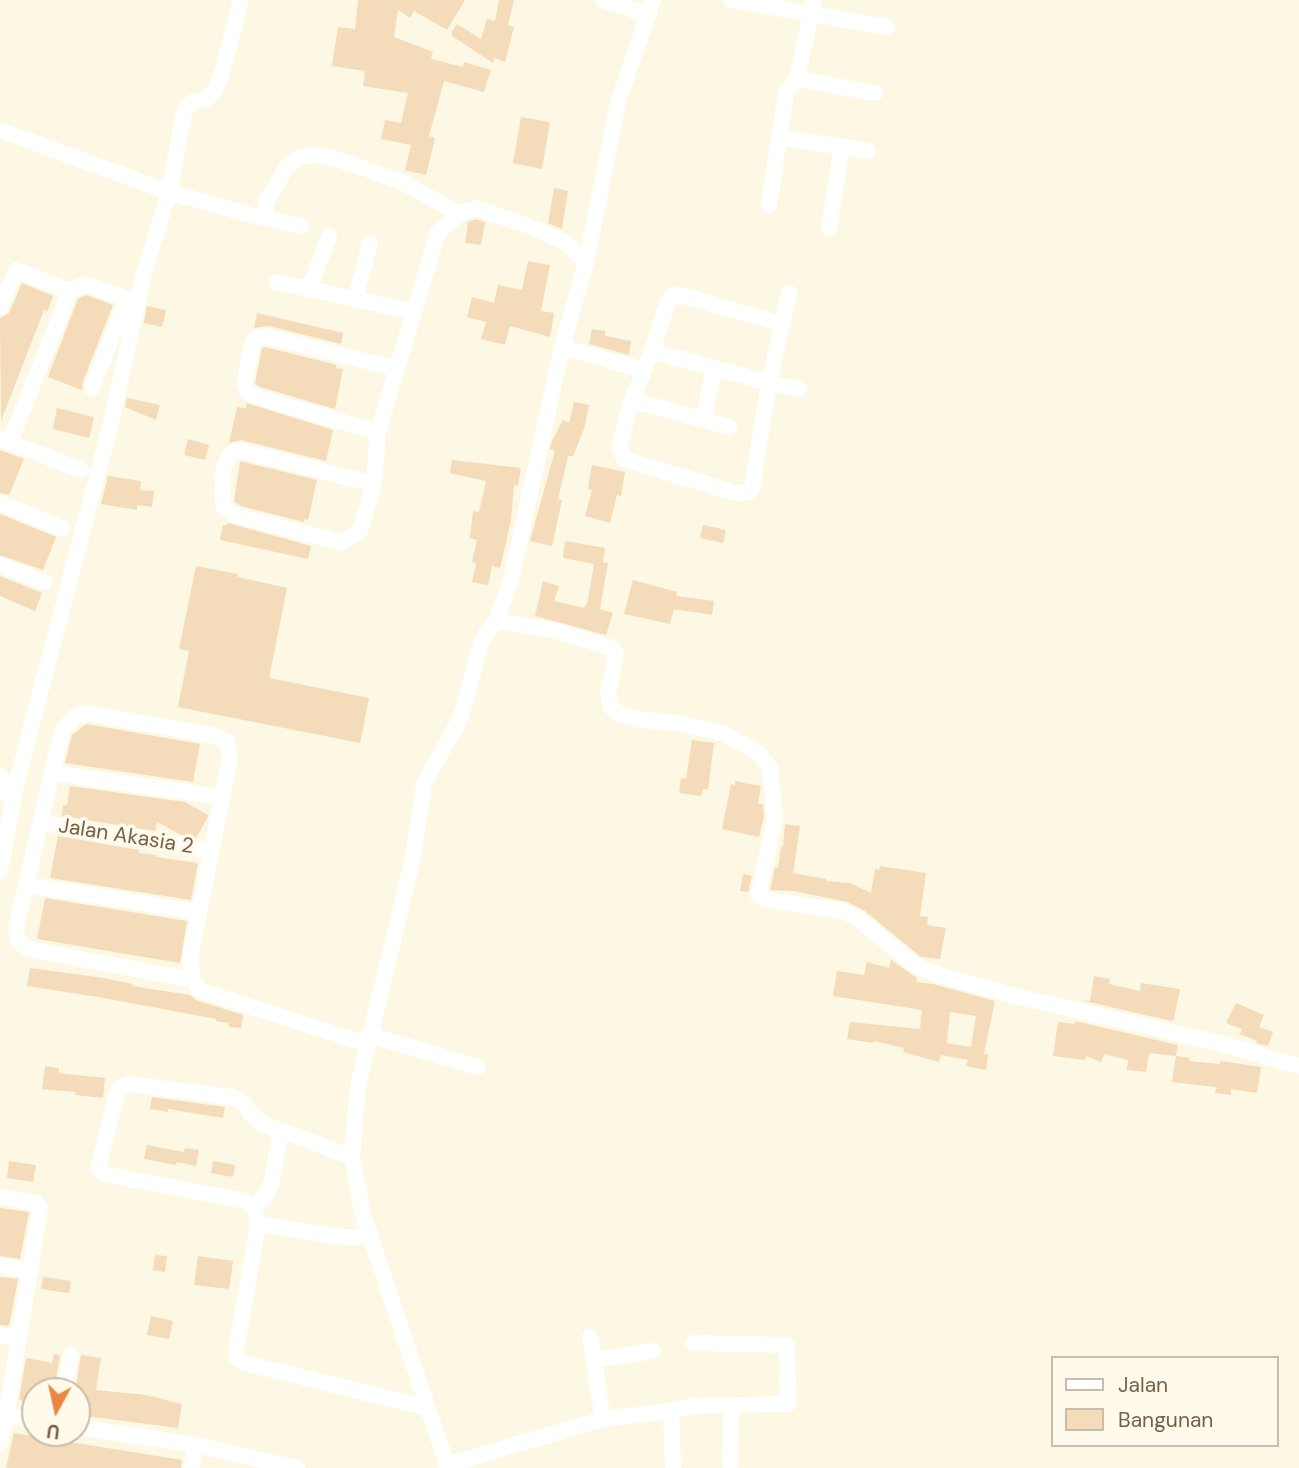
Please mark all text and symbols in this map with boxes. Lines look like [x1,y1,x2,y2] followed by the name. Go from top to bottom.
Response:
[57,814,195,860] street label: Jalan Akasia 2
[1050,1356,1278,1447] legend
[1118,1371,1168,1399] text: Jalan
[21,1377,91,1447] north arrow
[1118,1406,1213,1434] text: Bangunan
[45,1418,61,1445] text: U

